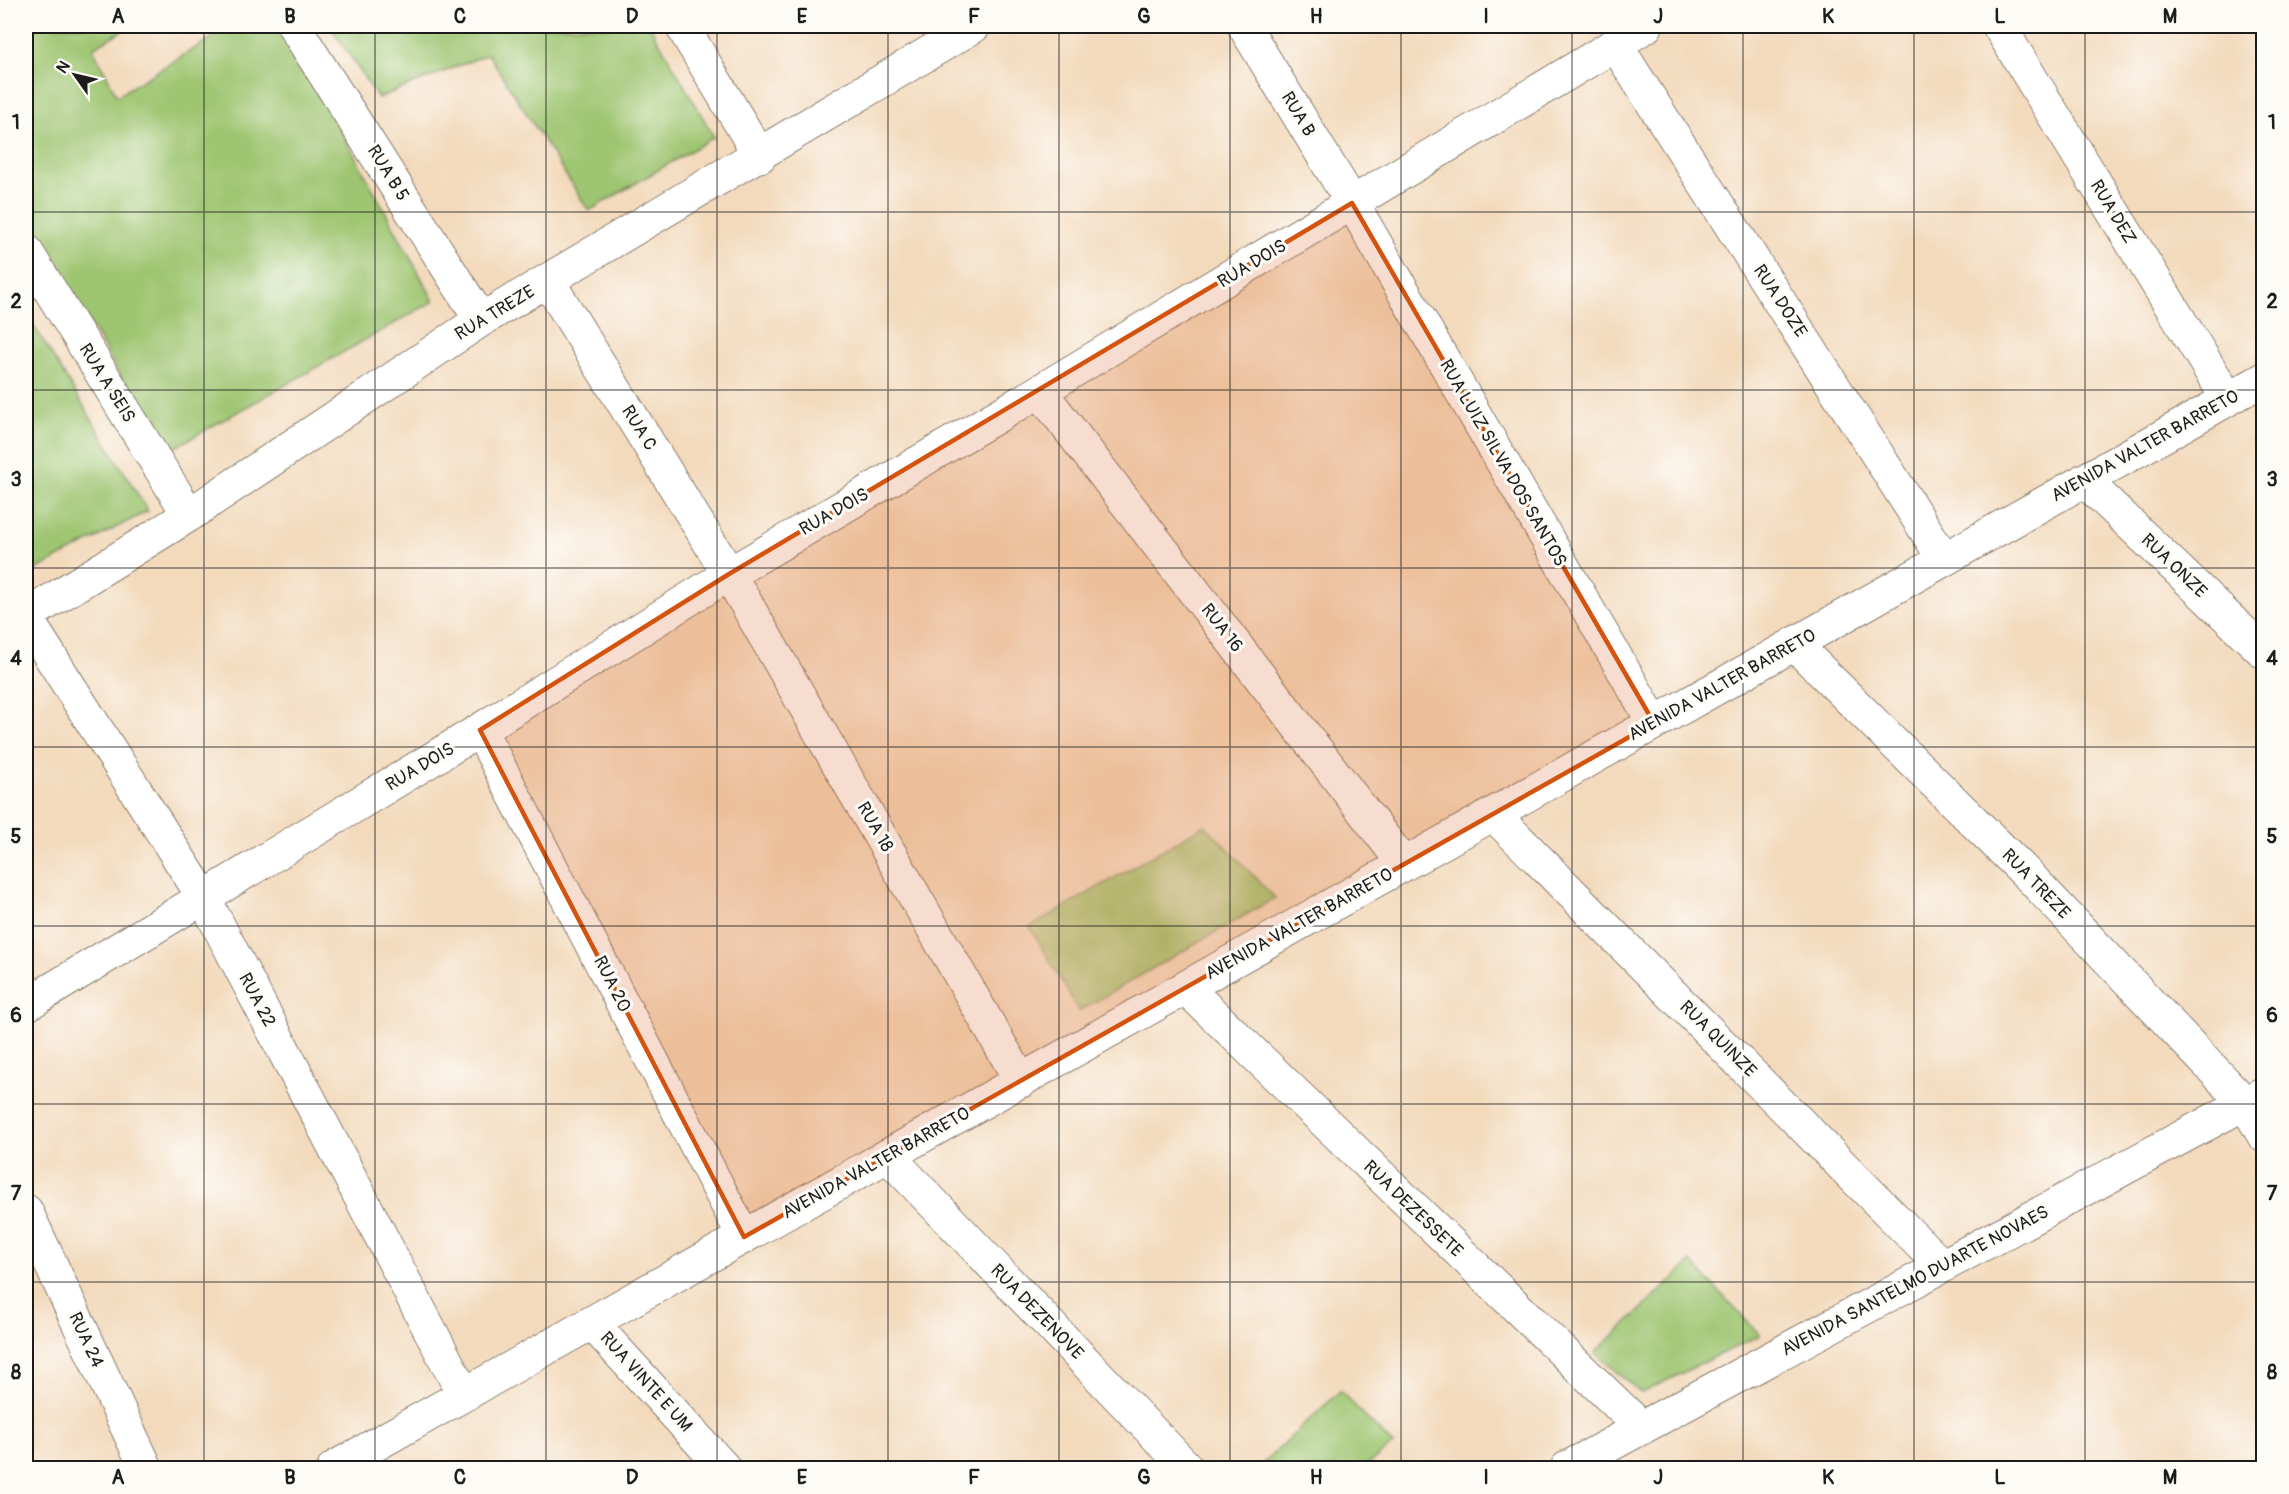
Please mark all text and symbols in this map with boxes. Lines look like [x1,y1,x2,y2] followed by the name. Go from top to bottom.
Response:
[112,4,125,29] text: A
[284,4,296,29] text: B
[454,4,466,29] text: C
[626,4,639,29] text: D
[797,4,808,29] text: E
[968,4,980,29] text: F
[1137,4,1151,29] text: G
[1310,4,1323,29] text: H
[1483,4,1489,29] text: I
[1653,4,1663,29] text: J
[1822,4,1834,29] text: K
[1994,4,2006,29] text: L
[2163,4,2177,29] text: M
[45,45,105,105] north arrow
[52,57,75,77] text: N
[1276,87,1320,141] street label: RUA B
[12,110,20,135] text: 1
[2268,110,2276,135] text: 1
[362,141,414,205] street label: RUA B 5
[2085,176,2141,248] street label: RUA DEZ
[1213,235,1291,293] street label: RUA DOIS
[1748,260,1812,342] street label: RUA DOZE
[451,280,539,346] street label: RUA TREZE
[10,289,22,314] text: 2
[2266,289,2278,314] text: 2
[74,339,140,427] street label: RUA A SEIS
[1434,355,1572,571] street label: RUA LUIZ SILVA DOS SANTOS
[2047,385,2243,507] street label: AVENIDA VALTER BARRETO
[616,401,662,455] street label: RUA C
[10,467,22,492] text: 3
[2266,467,2278,492] text: 3
[795,483,873,541] street label: RUA DOIS
[2136,529,2212,603] street label: RUA ONZE
[1196,599,1248,657] street label: RUA 16
[1624,624,1820,746] street label: AVENIDA VALTER BARRETO
[10,646,22,671] text: 4
[2266,646,2278,671] text: 4
[381,738,459,796] street label: RUA DOIS
[852,798,898,856] street label: RUA 18
[11,824,22,849] text: 5
[2267,824,2278,849] text: 5
[1997,844,2075,924] street label: RUA TREZE
[1201,863,1397,985] street label: AVENIDA VALTER BARRETO
[588,952,636,1016] street label: RUA 20
[233,969,281,1031] street label: RUA 22
[1675,996,1761,1082] street label: RUA QUINZE
[10,1003,22,1028] text: 6
[2266,1003,2278,1028] text: 6
[778,1102,974,1224] street label: AVENIDA VALTER BARRETO
[1358,1156,1468,1262] street label: RUA DEZESSETE
[11,1181,22,1206] text: 7
[2267,1181,2278,1206] text: 7
[1778,1201,2052,1361] street label: AVENIDA SANTELMO DUARTE NOVAES
[986,1259,1088,1365] street label: RUA DEZENOVE
[63,1309,109,1372] street label: RUA 24
[595,1327,697,1437] street label: RUA VINTE E UM
[11,1360,21,1385] text: 8
[2267,1360,2277,1385] text: 8
[112,1465,125,1490] text: A
[284,1465,296,1490] text: B
[454,1465,466,1490] text: C
[626,1465,639,1490] text: D
[797,1465,808,1490] text: E
[968,1465,980,1490] text: F
[1137,1465,1151,1490] text: G
[1310,1465,1323,1490] text: H
[1483,1465,1489,1490] text: I
[1653,1465,1663,1490] text: J
[1822,1465,1834,1490] text: K
[1994,1465,2006,1490] text: L
[2163,1465,2177,1490] text: M

